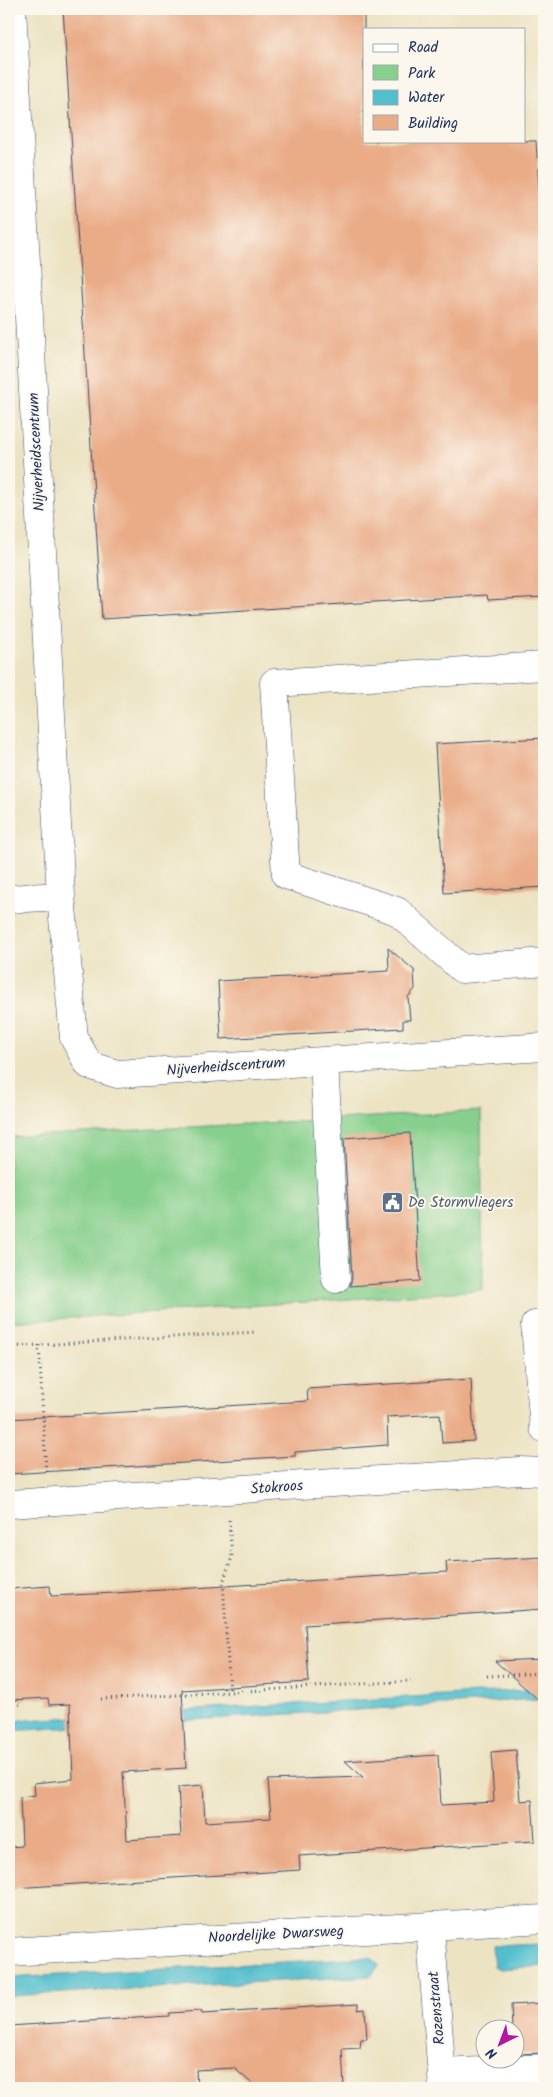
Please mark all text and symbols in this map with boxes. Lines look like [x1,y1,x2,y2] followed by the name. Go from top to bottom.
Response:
[363,28,526,142] legend
[408,36,439,60] text: Road
[408,62,436,86] text: Park
[408,86,445,110] text: Water
[408,112,458,136] text: Building
[22,392,52,512] street label: Nijverheidscentrum
[166,1051,286,1083] street label: Nijverheidscentrum
[380,1191,404,1215] public building icon: De Stormvliegers
[408,1191,514,1215] place label: De Stormvliegers
[250,1474,305,1502] street label: Stokroos
[207,1919,345,1951] street label: Noordelijke Dwarsweg
[422,1970,452,2046] street label: Rozenstraat
[476,2020,526,2070] north arrow
[481,2042,503,2064] text: N

